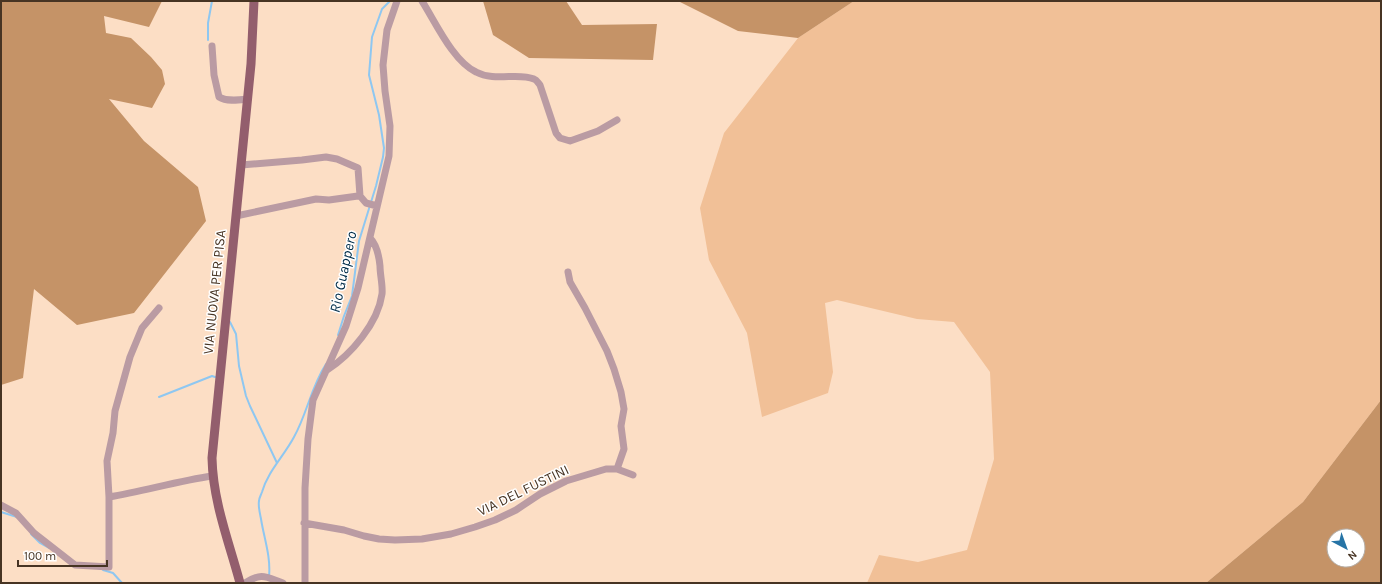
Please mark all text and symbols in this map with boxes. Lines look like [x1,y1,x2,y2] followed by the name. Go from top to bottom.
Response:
[199,229,229,355] street label: VIA NUOVA PER PISA
[326,229,361,314] water label: Rio Guappero
[475,461,572,520] street label: VIA DEL FUSTINI
[1326,528,1366,568] north arrow
[18,542,107,568] scale bar
[1345,548,1359,563] text: N
[24,549,56,563] text: 100 m

